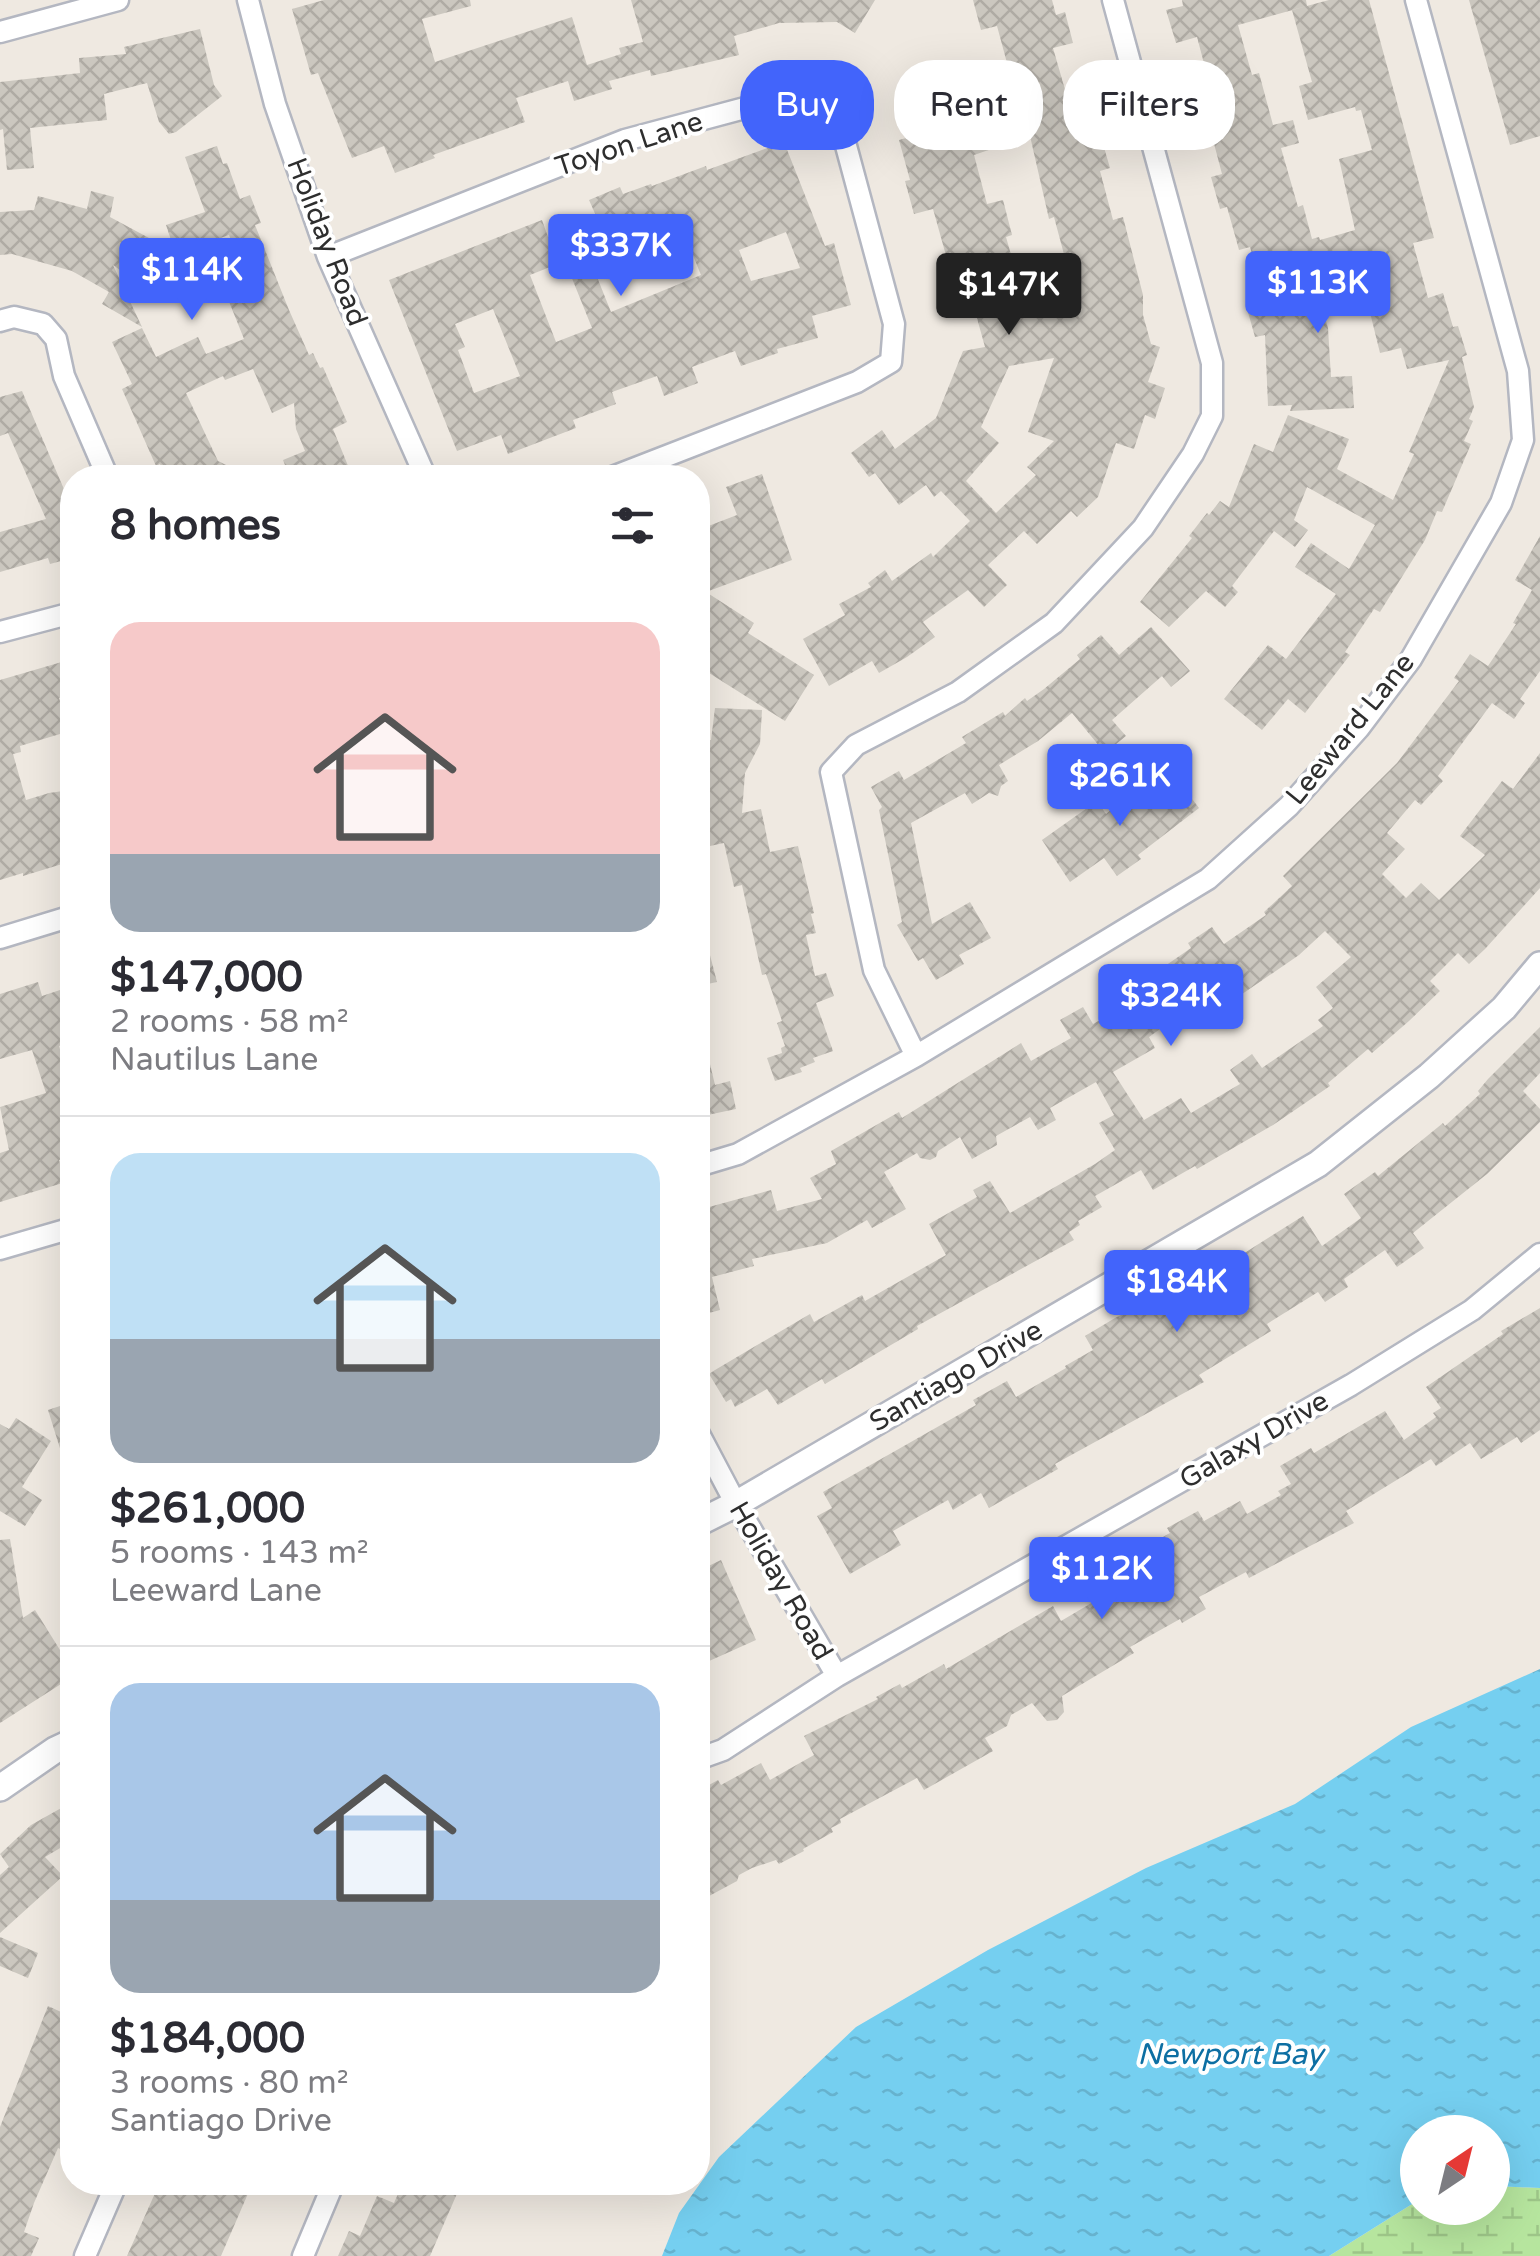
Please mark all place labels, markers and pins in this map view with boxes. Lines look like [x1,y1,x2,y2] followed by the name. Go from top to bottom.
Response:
[551,214,691,299] pin: $337K
[122,238,262,323] pin: $114K
[1248,251,1388,336] pin: $113K
[939,253,1079,338] pin: $147K
[1050,744,1190,829] pin: $261K
[1101,964,1241,1049] pin: $324K
[1107,1250,1247,1335] pin: $184K
[1032,1537,1172,1622] pin: $112K

